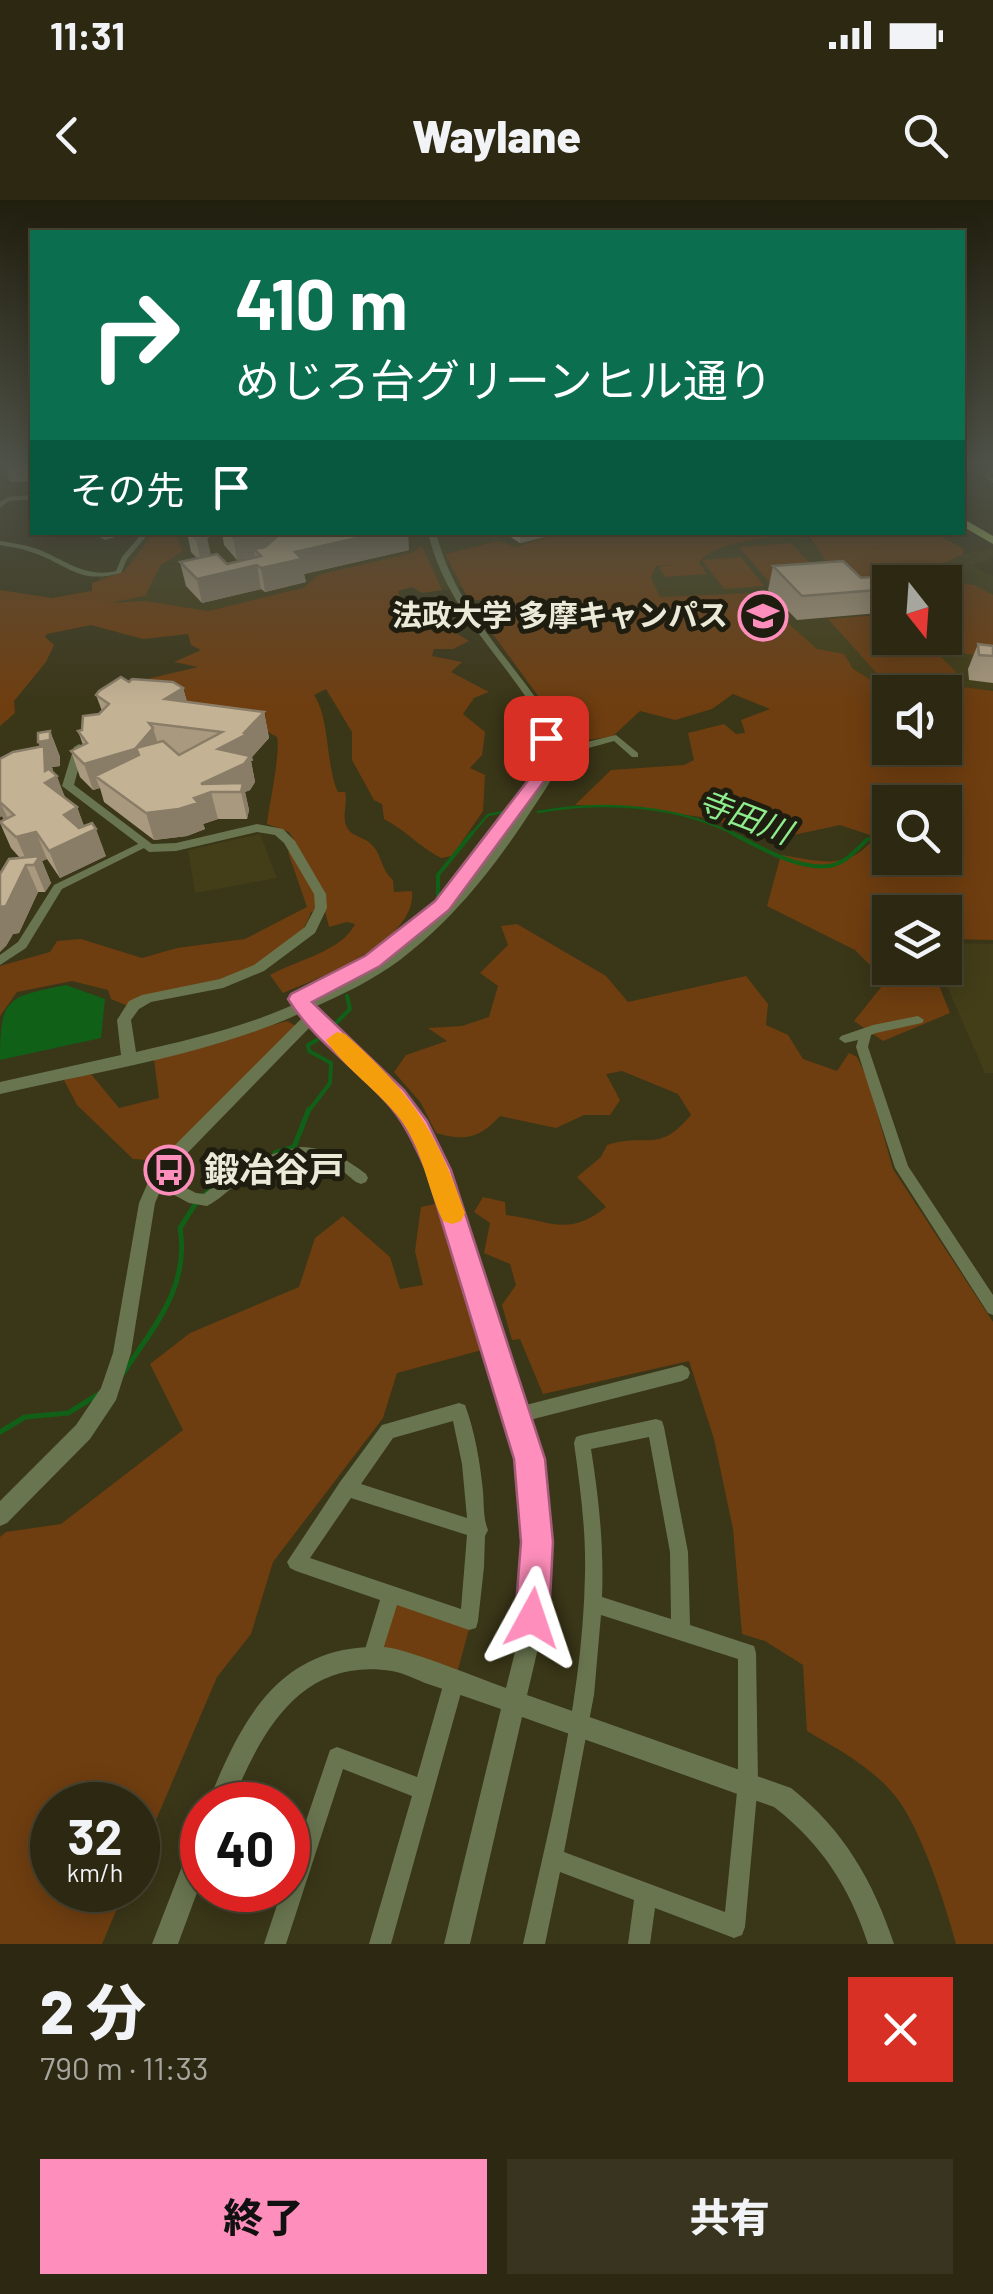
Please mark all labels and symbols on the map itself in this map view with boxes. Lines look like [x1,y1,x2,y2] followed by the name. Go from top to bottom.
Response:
[872,565,962,655] north arrow
[737,590,789,642] school or university icon: 法政大学 多摩キャンパス
[392,596,728,632] place label: 法政大学 多摩キャンパス
[504,696,589,781] pin
[694,780,800,851] water label: 寺田川
[143,1144,195,1196] bus stop icon: 鍛冶谷戸
[204,1147,344,1189] place label: 鍛冶谷戸
[480,1566,584,1670] position arrow
[180,1782,310,1912] speed limit sign: 40

